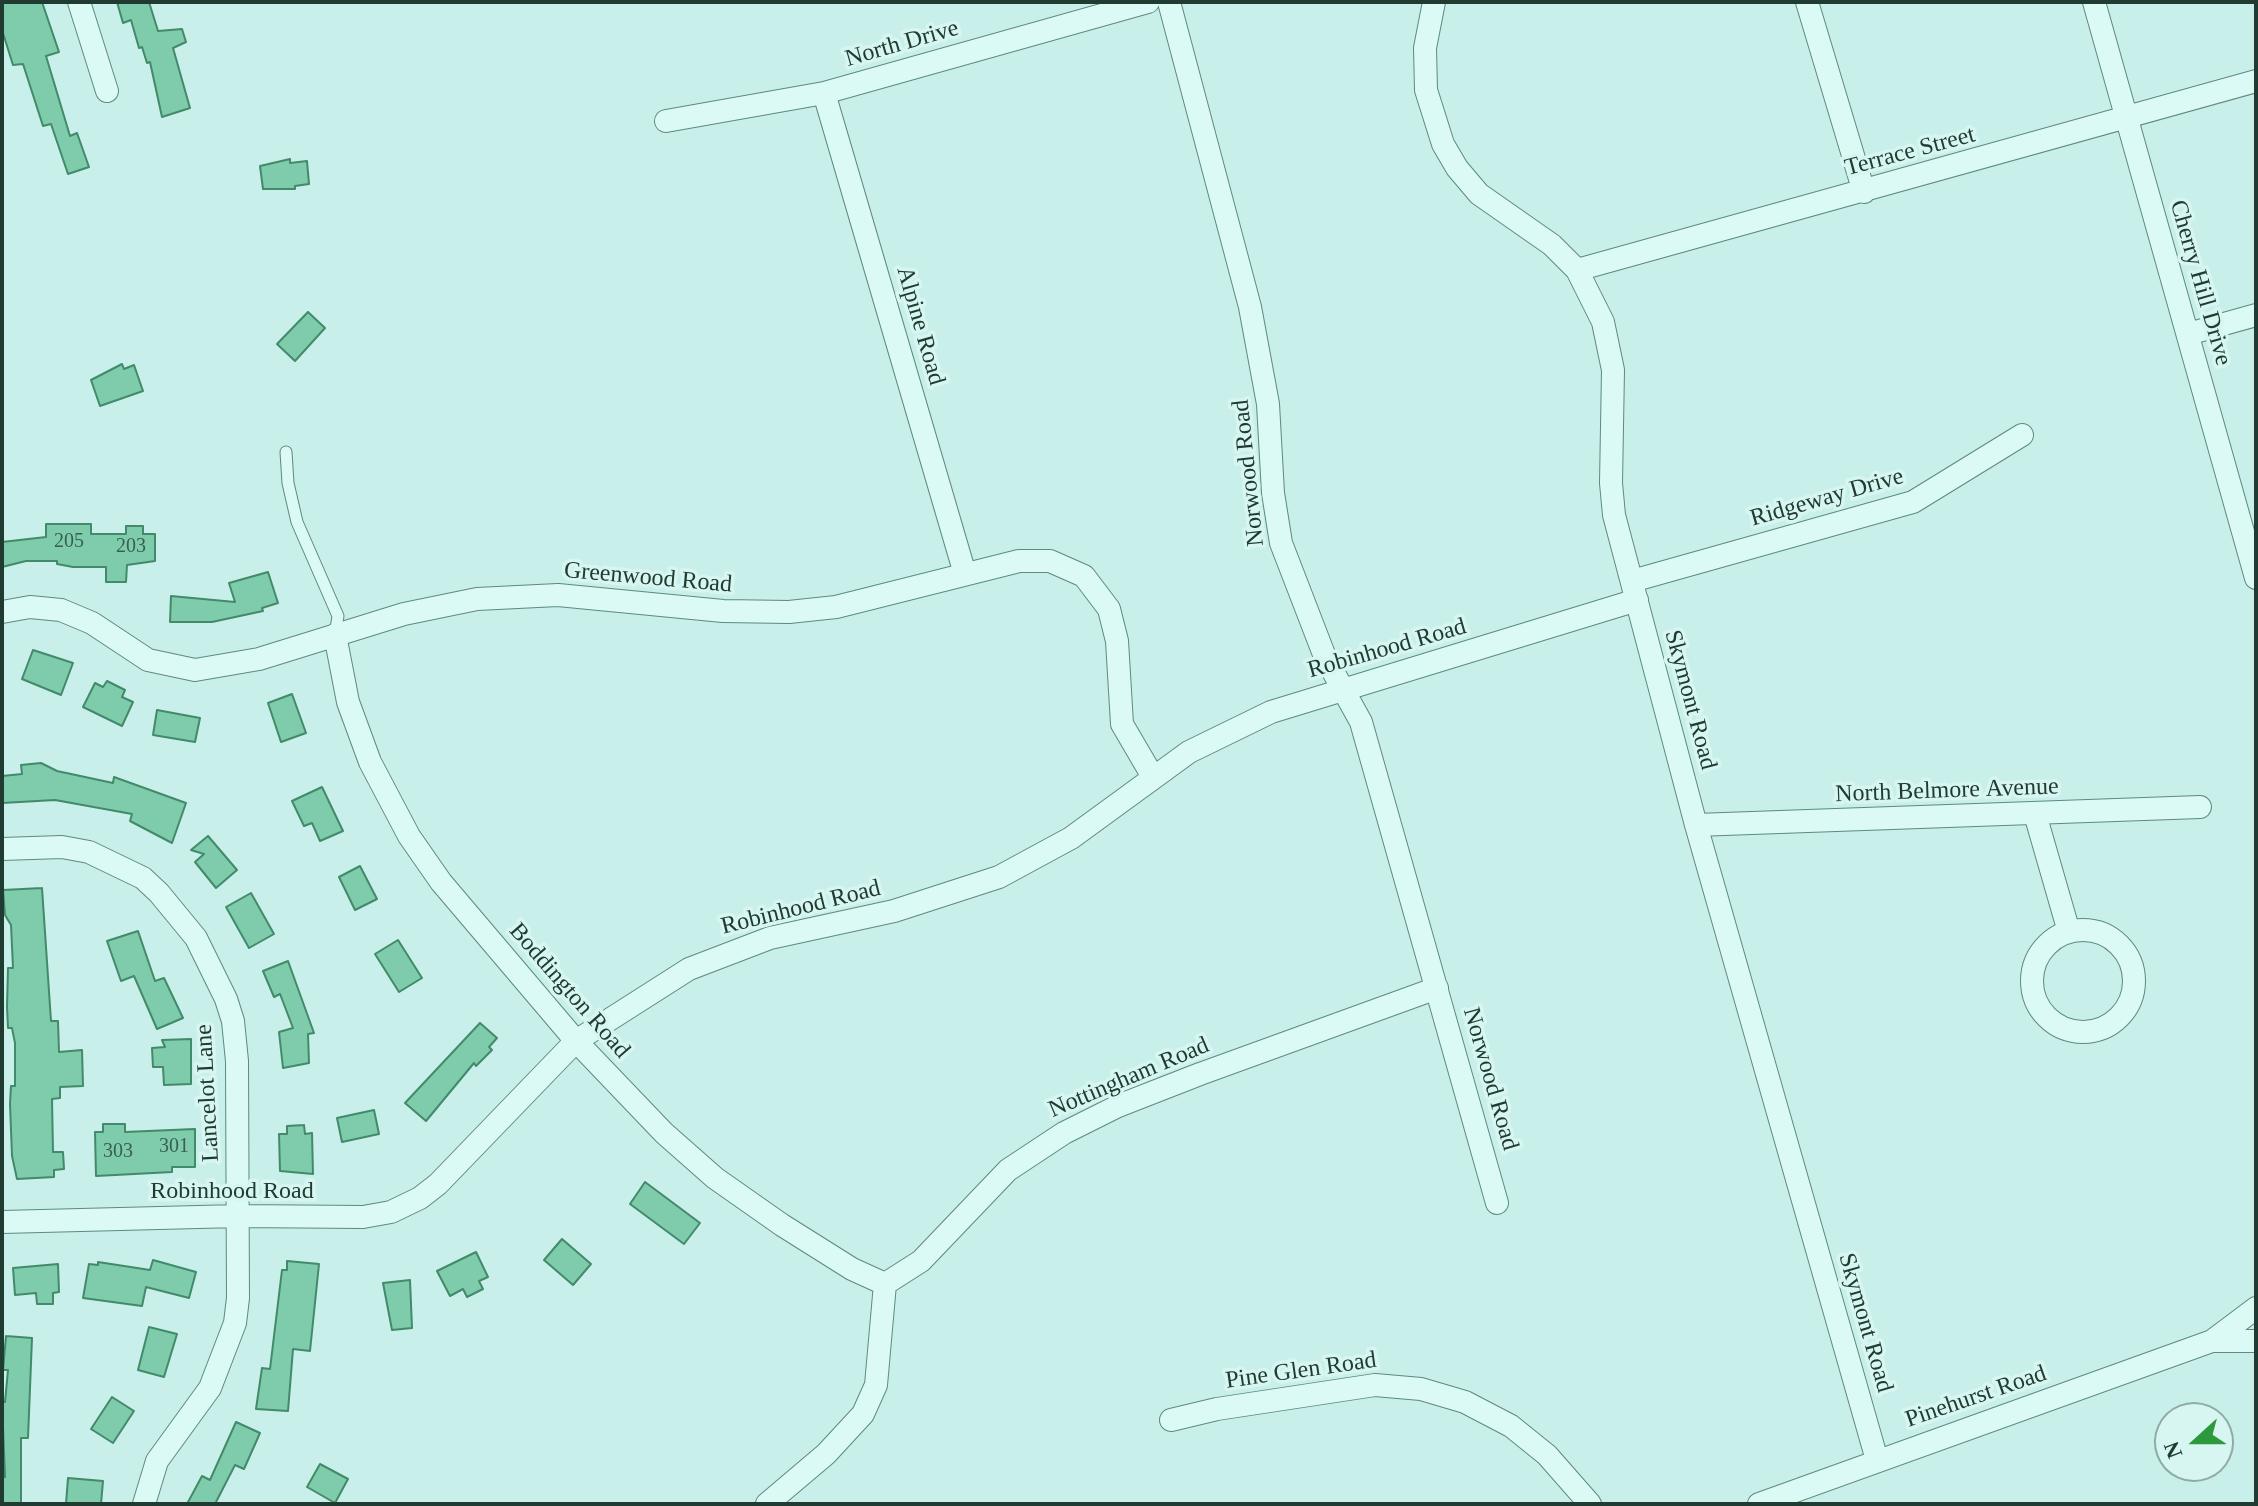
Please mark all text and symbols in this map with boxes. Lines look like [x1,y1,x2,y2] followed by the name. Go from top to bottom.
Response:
[842,14,962,74] street label: North Drive
[1842,121,1978,183] street label: Terrace Street
[2163,197,2237,369] street label: Cherry Hill Drive
[889,263,951,389] street label: Alpine Road
[1227,398,1271,548] street label: Norwood Road
[1747,462,1907,534] street label: Ridgeway Drive
[54,530,84,554] house number: 205
[116,535,146,559] house number: 203
[563,556,733,600] street label: Greenwood Road
[1305,613,1469,685] street label: Robinhood Road
[1658,627,1722,773] street label: Skymont Road
[1835,773,2059,809] street label: North Belmore Avenue
[718,874,884,942] street label: Robinhood Road
[502,917,636,1065] street label: Boddington Road
[1456,1004,1524,1154] street label: Norwood Road
[190,1023,226,1163] street label: Lancelot Lane
[1045,1031,1213,1125] street label: Nottingham Road
[159,1135,189,1159] house number: 301
[103,1140,133,1164] house number: 303
[150,1178,314,1206] street label: Robinhood Road
[1831,1250,1899,1396] street label: Skymont Road
[1224,1346,1378,1396] street label: Pine Glen Road
[1902,1359,2050,1435] street label: Pinehurst Road
[2154,1402,2234,1482] north arrow
[2158,1438,2188,1462] text: N

